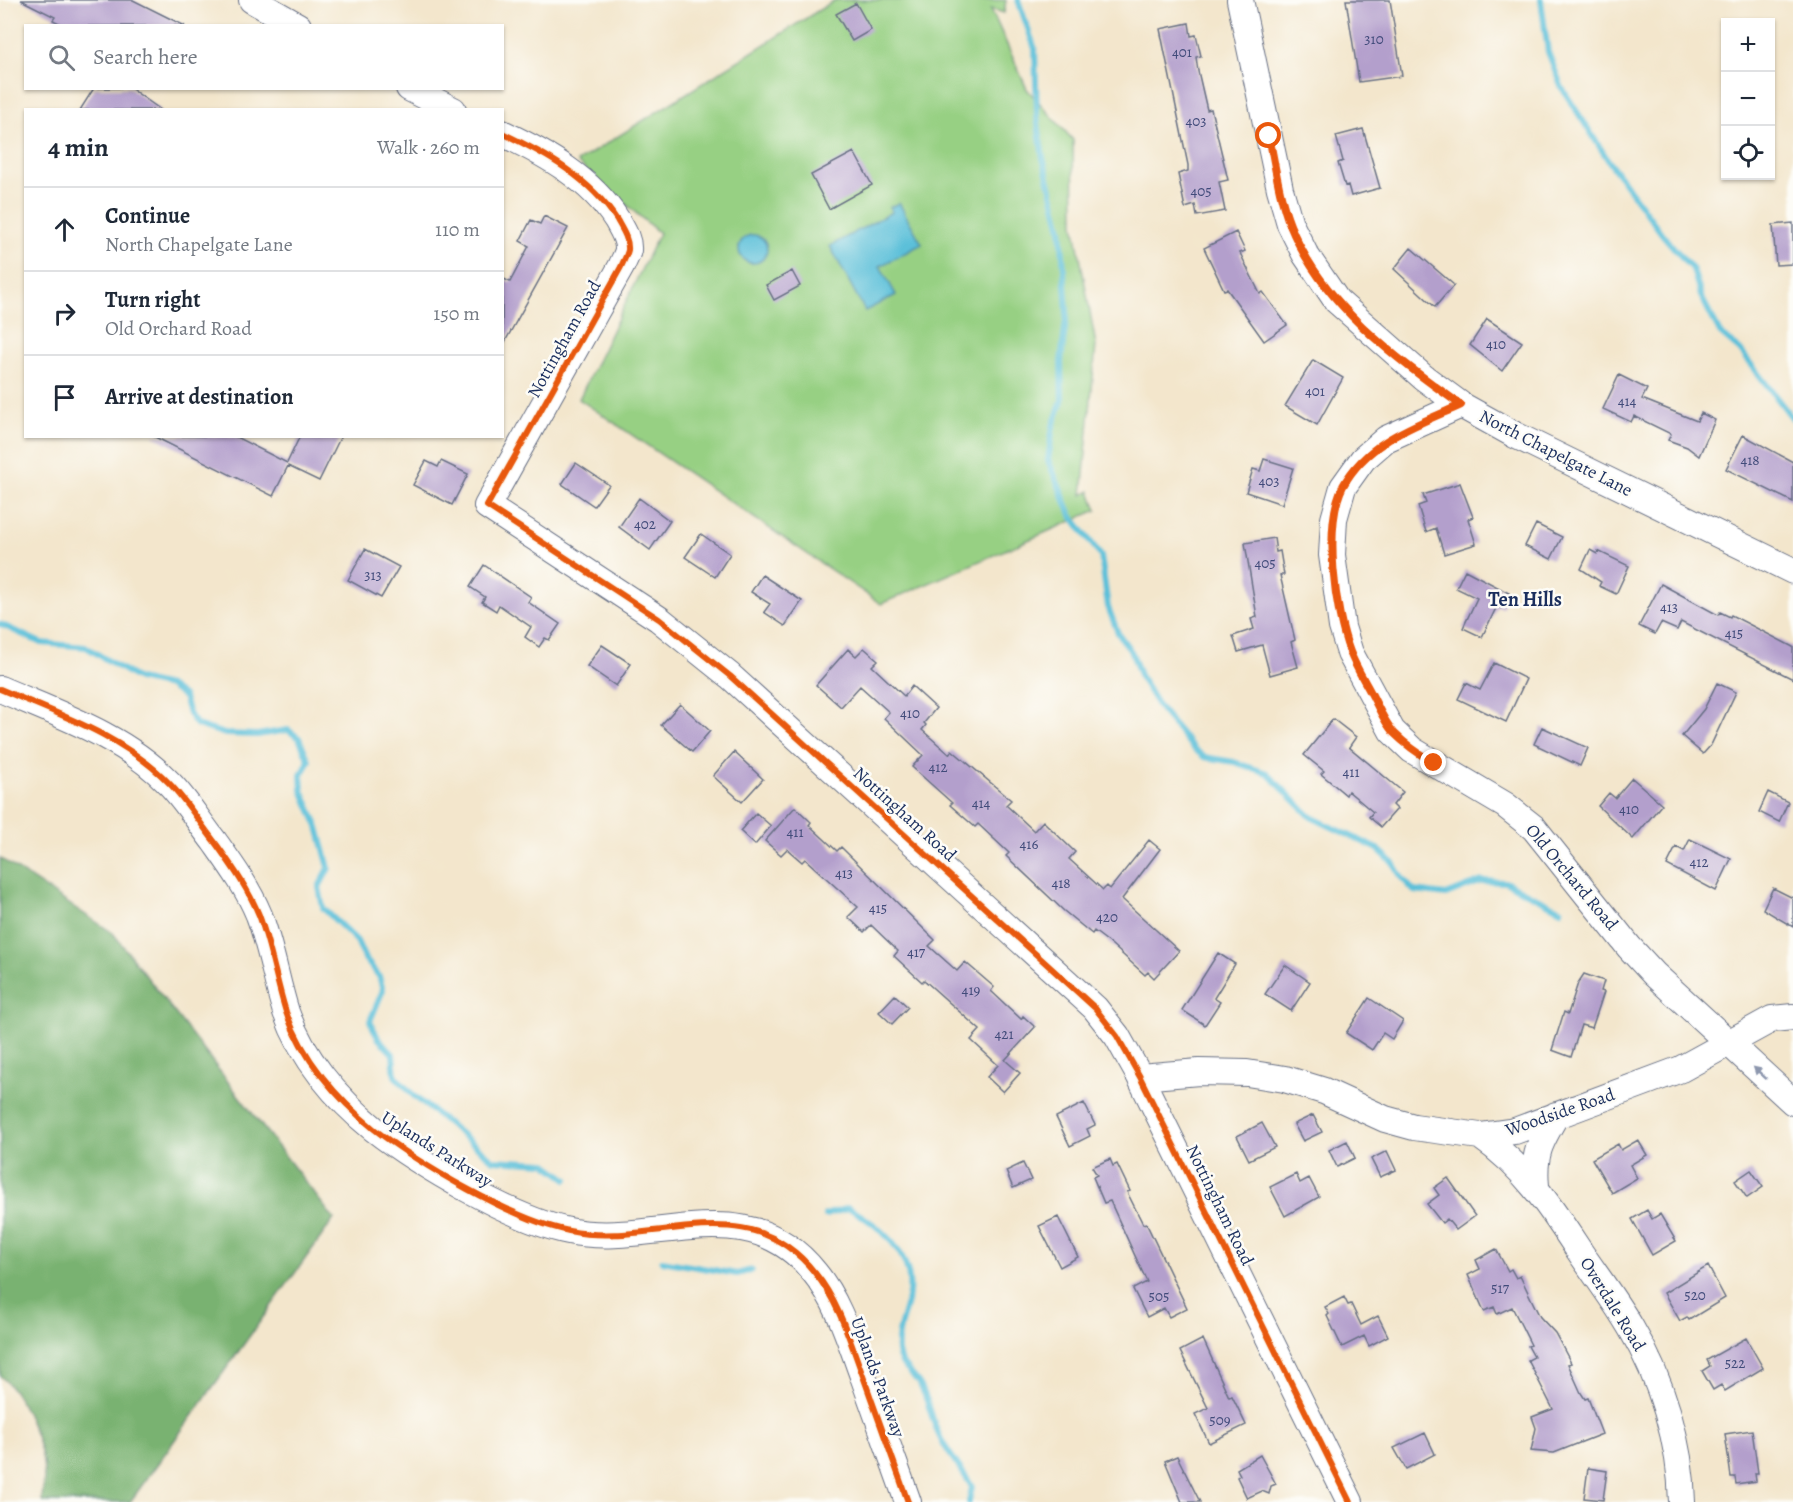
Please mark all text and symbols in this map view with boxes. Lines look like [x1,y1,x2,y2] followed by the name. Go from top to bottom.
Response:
[1721,18,1775,180] map controls
[1721,18,1775,72] button: +
[24,24,504,90] search box
[1364,29,1384,49] house number: 310
[45,41,78,74] icon: search
[93,42,198,72] text: Search here
[1172,42,1192,62] house number: 401
[1721,72,1775,126] button: −
[1185,111,1207,131] house number: 403
[1255,122,1281,148] route start
[1721,126,1775,180] button: locate
[48,130,109,165] text: 4 min
[377,134,480,161] text: Walk · 260 m
[1190,181,1212,201] house number: 405
[105,201,190,231] text: Continue
[48,213,81,246] icon: ahead
[435,216,480,243] text: 110 m
[105,231,293,258] text: North Chapelgate Lane
[522,275,607,402] street label: Nottingham Road
[105,285,201,315] text: Turn right
[48,297,81,330] icon: right
[433,300,480,327] text: 150 m
[105,315,252,342] text: Old Orchard Road
[1486,334,1506,354] house number: 410
[48,381,81,414] icon: arrive
[1305,381,1325,401] house number: 401
[105,382,294,412] text: Arrive at destination
[1618,391,1637,411] house number: 414
[1475,404,1637,502] street label: North Chapelgate Lane
[1740,450,1760,470] house number: 418
[1258,471,1280,491] house number: 403
[634,514,656,534] house number: 402
[1254,553,1276,573] house number: 405
[364,565,382,585] house number: 313
[1488,586,1562,613] district label: Ten Hills
[1660,597,1678,617] house number: 413
[1725,623,1743,643] house number: 415
[900,703,920,723] house number: 410
[1420,749,1446,775] route end
[928,757,948,777] house number: 412
[848,761,962,867] street label: Nottingham Road
[1342,762,1360,782] house number: 411
[972,793,991,813] house number: 414
[1619,799,1639,819] house number: 410
[1520,819,1624,936] street label: Old Orchard Road
[786,822,804,842] house number: 411
[1020,834,1038,854] house number: 416
[1689,852,1709,872] house number: 412
[835,863,853,883] house number: 413
[1051,873,1071,893] house number: 418
[869,898,887,918] house number: 415
[1096,907,1118,927] house number: 420
[907,942,926,962] house number: 417
[962,980,981,1000] house number: 419
[994,1024,1014,1044] house number: 421
[1752,1066,1767,1080] one-way arrow
[1501,1082,1618,1142] street label: Woodside Road
[377,1105,498,1193] street label: Uplands Parkway
[1180,1141,1260,1270] street label: Nottingham Road
[1575,1252,1652,1356] street label: Overdale Road
[1491,1278,1510,1298] house number: 517
[1684,1285,1706,1305] house number: 520
[1149,1286,1169,1306] house number: 505
[845,1313,911,1442] street label: Uplands Parkway
[1725,1353,1745,1373] house number: 522
[1209,1410,1231,1430] house number: 509

